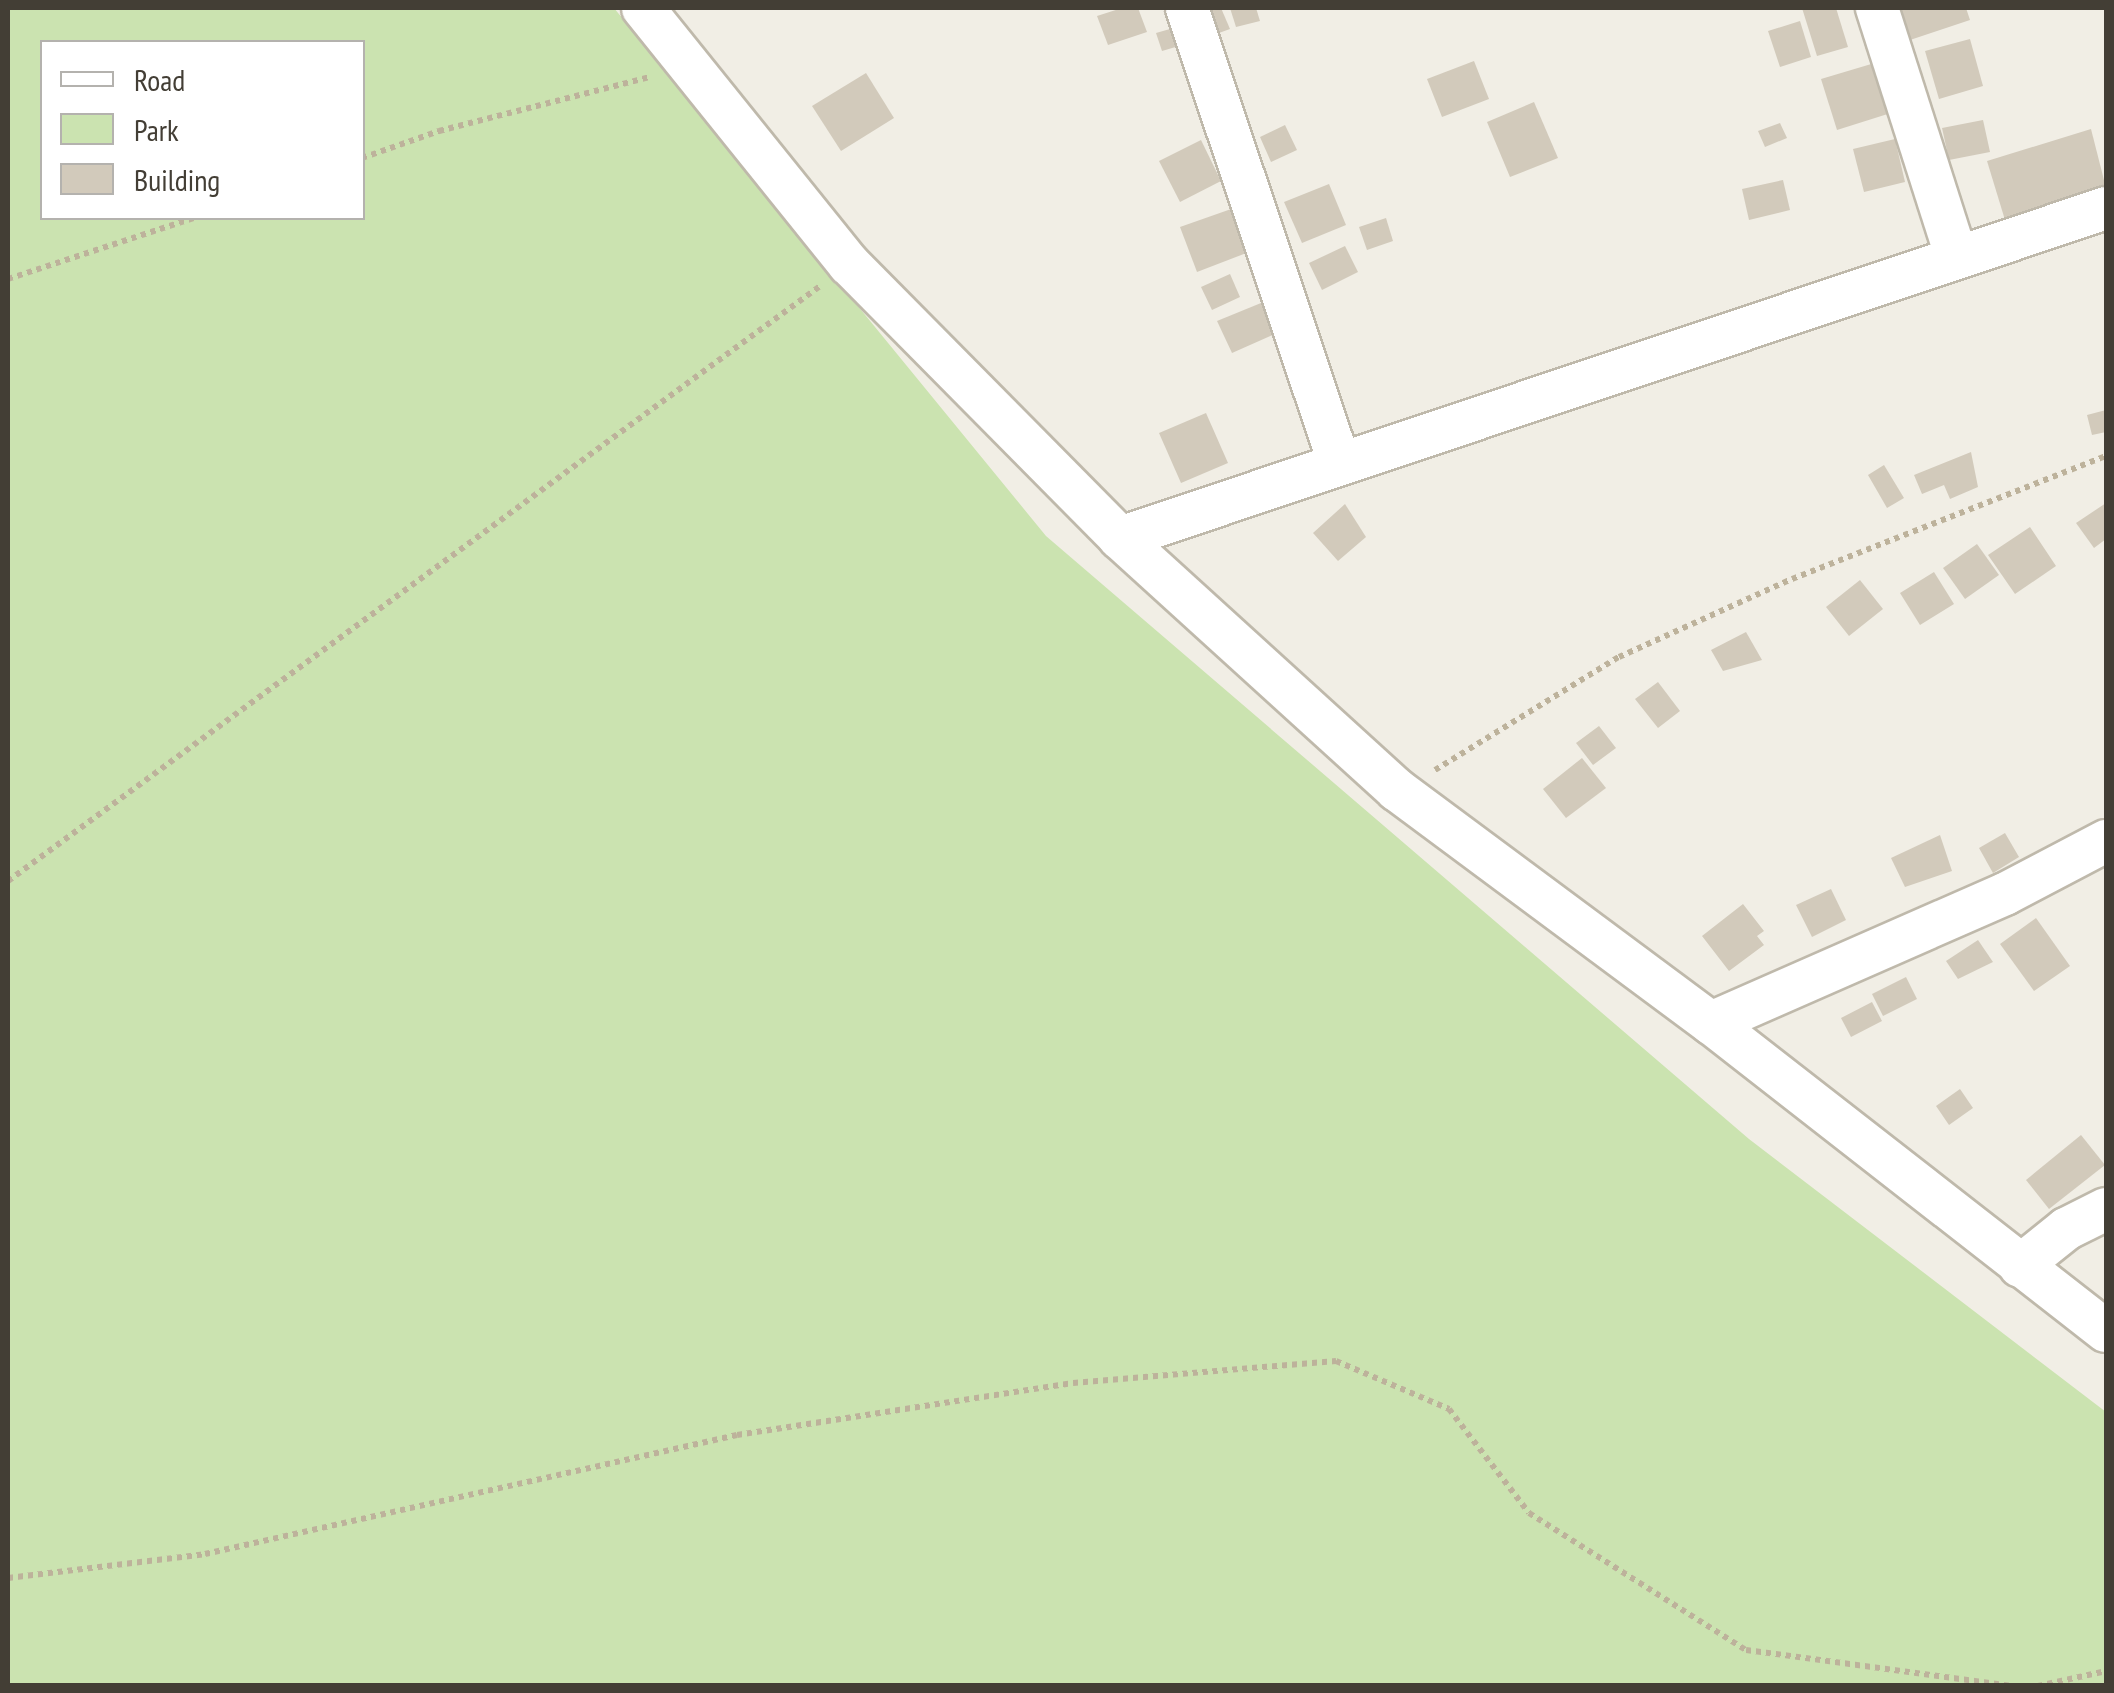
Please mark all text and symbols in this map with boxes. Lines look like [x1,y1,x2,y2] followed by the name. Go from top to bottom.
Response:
[40,40,365,220] legend
[134,60,185,99] text: Road
[134,110,179,149] text: Park
[134,160,220,199] text: Building

